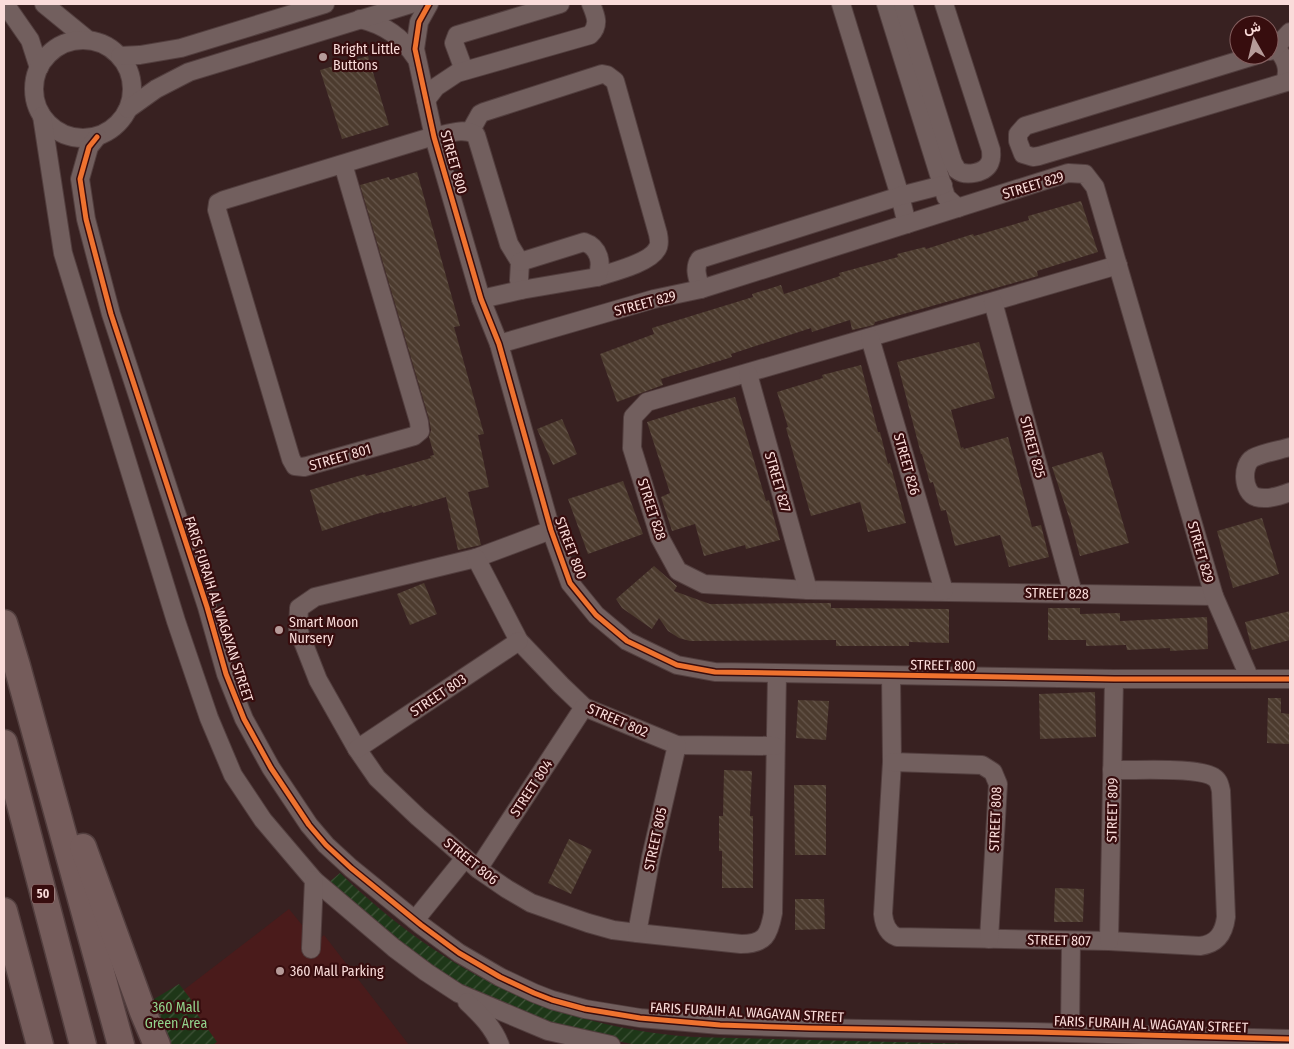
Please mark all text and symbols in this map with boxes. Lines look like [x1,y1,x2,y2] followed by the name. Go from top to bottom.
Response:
[1229,15,1279,65] north arrow
[1243,18,1262,37] text: ش
[333,41,400,74] place label: Bright Little Buttons
[317,51,329,63] marker: Bright Little Buttons
[436,128,471,196] street label: STREET 800
[1000,168,1066,203] street label: STREET 829
[612,287,678,320] street label: STREET 829
[1016,414,1049,480] street label: STREET 825
[890,431,923,497] street label: STREET 826
[307,441,373,474] street label: STREET 801
[761,450,794,515] street label: STREET 827
[634,476,669,542] street label: STREET 828
[180,514,257,705] street label: FARIS FURAIH AL WAGAYAN STREET
[551,515,590,582] street label: STREET 800
[1184,519,1217,585] street label: STREET 829
[1025,584,1089,603] street label: STREET 828
[289,614,358,647] place label: Smart Moon Nursery
[273,624,285,636] marker: Smart Moon Nursery
[910,656,976,675] street label: STREET 800
[407,670,470,720] street label: STREET 803
[585,700,651,741] street label: STREET 802
[507,756,556,820] street label: STREET 804
[1103,777,1122,842] street label: STREET 809
[986,786,1005,852] street label: STREET 808
[640,806,670,872] street label: STREET 805
[440,834,501,888] street label: STREET 806
[32,884,54,904] road number: 50
[1027,931,1091,950] street label: STREET 807
[290,963,384,980] place label: 360 Mall Parking
[274,965,286,977] marker: 360 Mall Parking
[145,999,207,1032] park label: 360 Mall Green Area
[650,999,845,1026] street label: FARIS FURAIH AL WAGAYAN STREET
[1054,1013,1249,1036] street label: FARIS FURAIH AL WAGAYAN STREET

